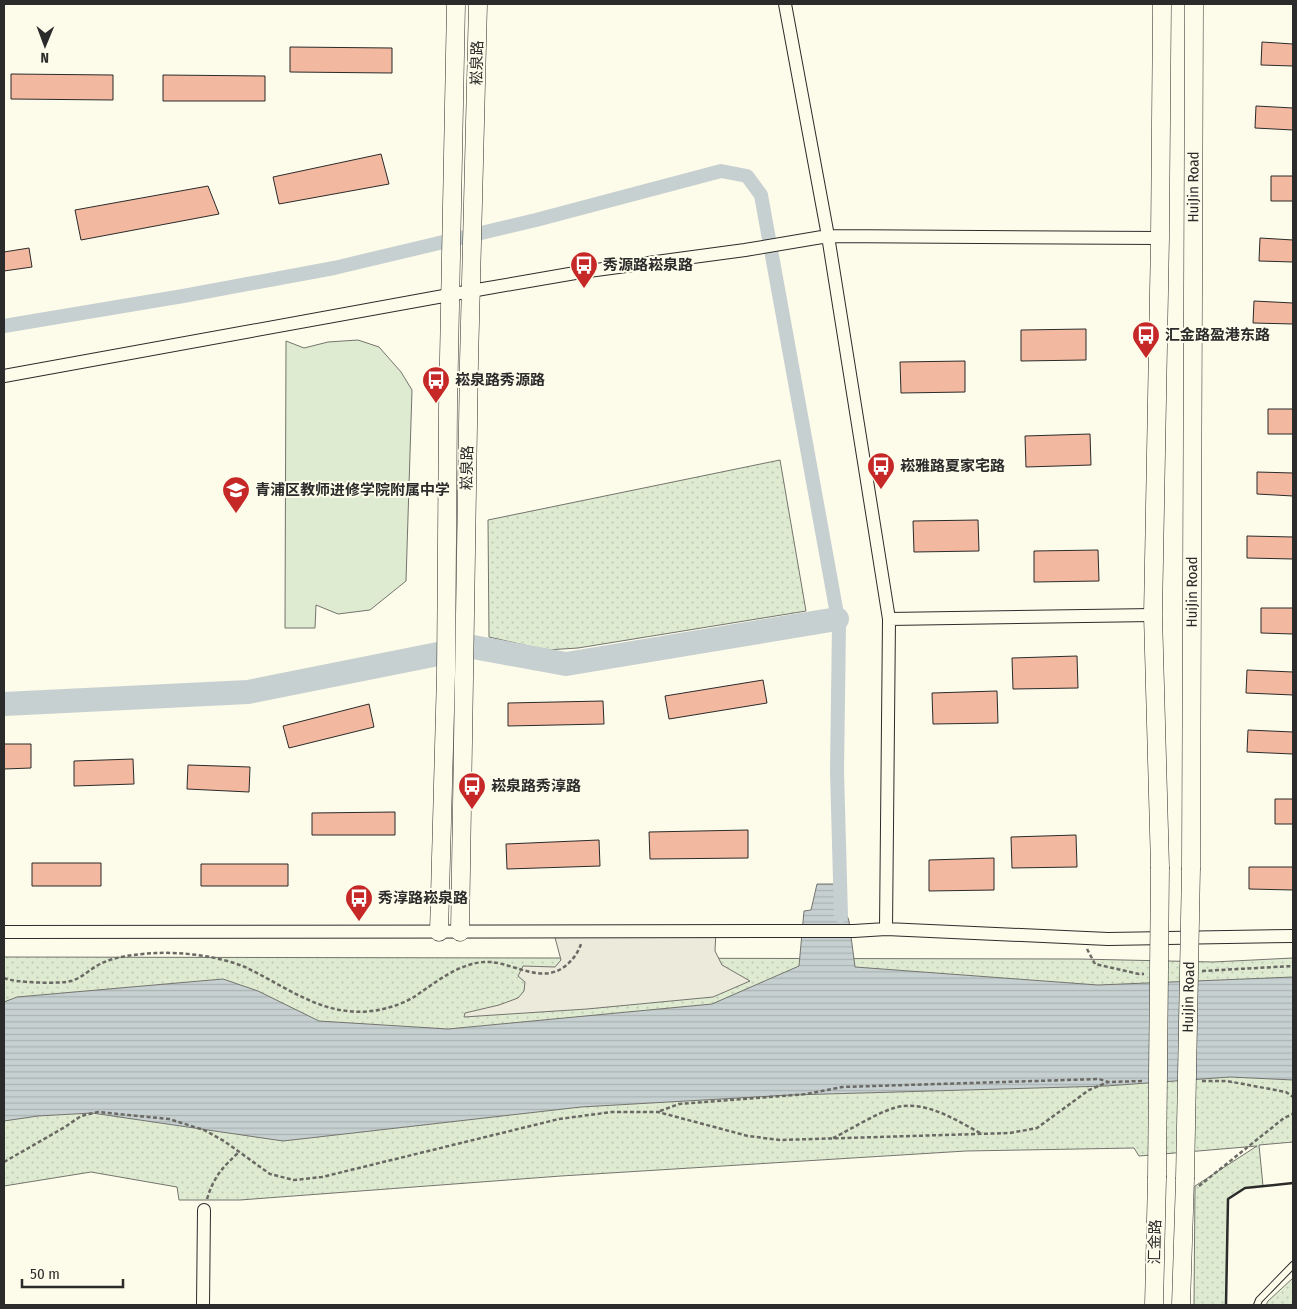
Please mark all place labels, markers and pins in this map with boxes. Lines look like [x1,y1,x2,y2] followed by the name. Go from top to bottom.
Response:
[569,250,599,289] bus stop icon: 秀源路崧泉路
[603,256,693,274] place label: 秀源路崧泉路
[1131,320,1161,359] bus stop icon: 汇金路盈港东路
[1165,326,1270,344] place label: 汇金路盈港东路
[421,365,451,404] bus stop icon: 崧泉路秀源路
[455,371,545,389] place label: 崧泉路秀源路
[866,451,896,490] bus stop icon: 崧雅路夏家宅路
[900,457,1005,475] place label: 崧雅路夏家宅路
[221,475,251,514] school or university icon: 青浦区教师进修学院附属中学
[255,481,450,499] place label: 青浦区教师进修学院附属中学
[457,771,487,810] bus stop icon: 崧泉路秀淳路
[491,777,581,795] place label: 崧泉路秀淳路
[344,883,374,922] bus stop icon: 秀淳路崧泉路
[378,889,468,907] place label: 秀淳路崧泉路

